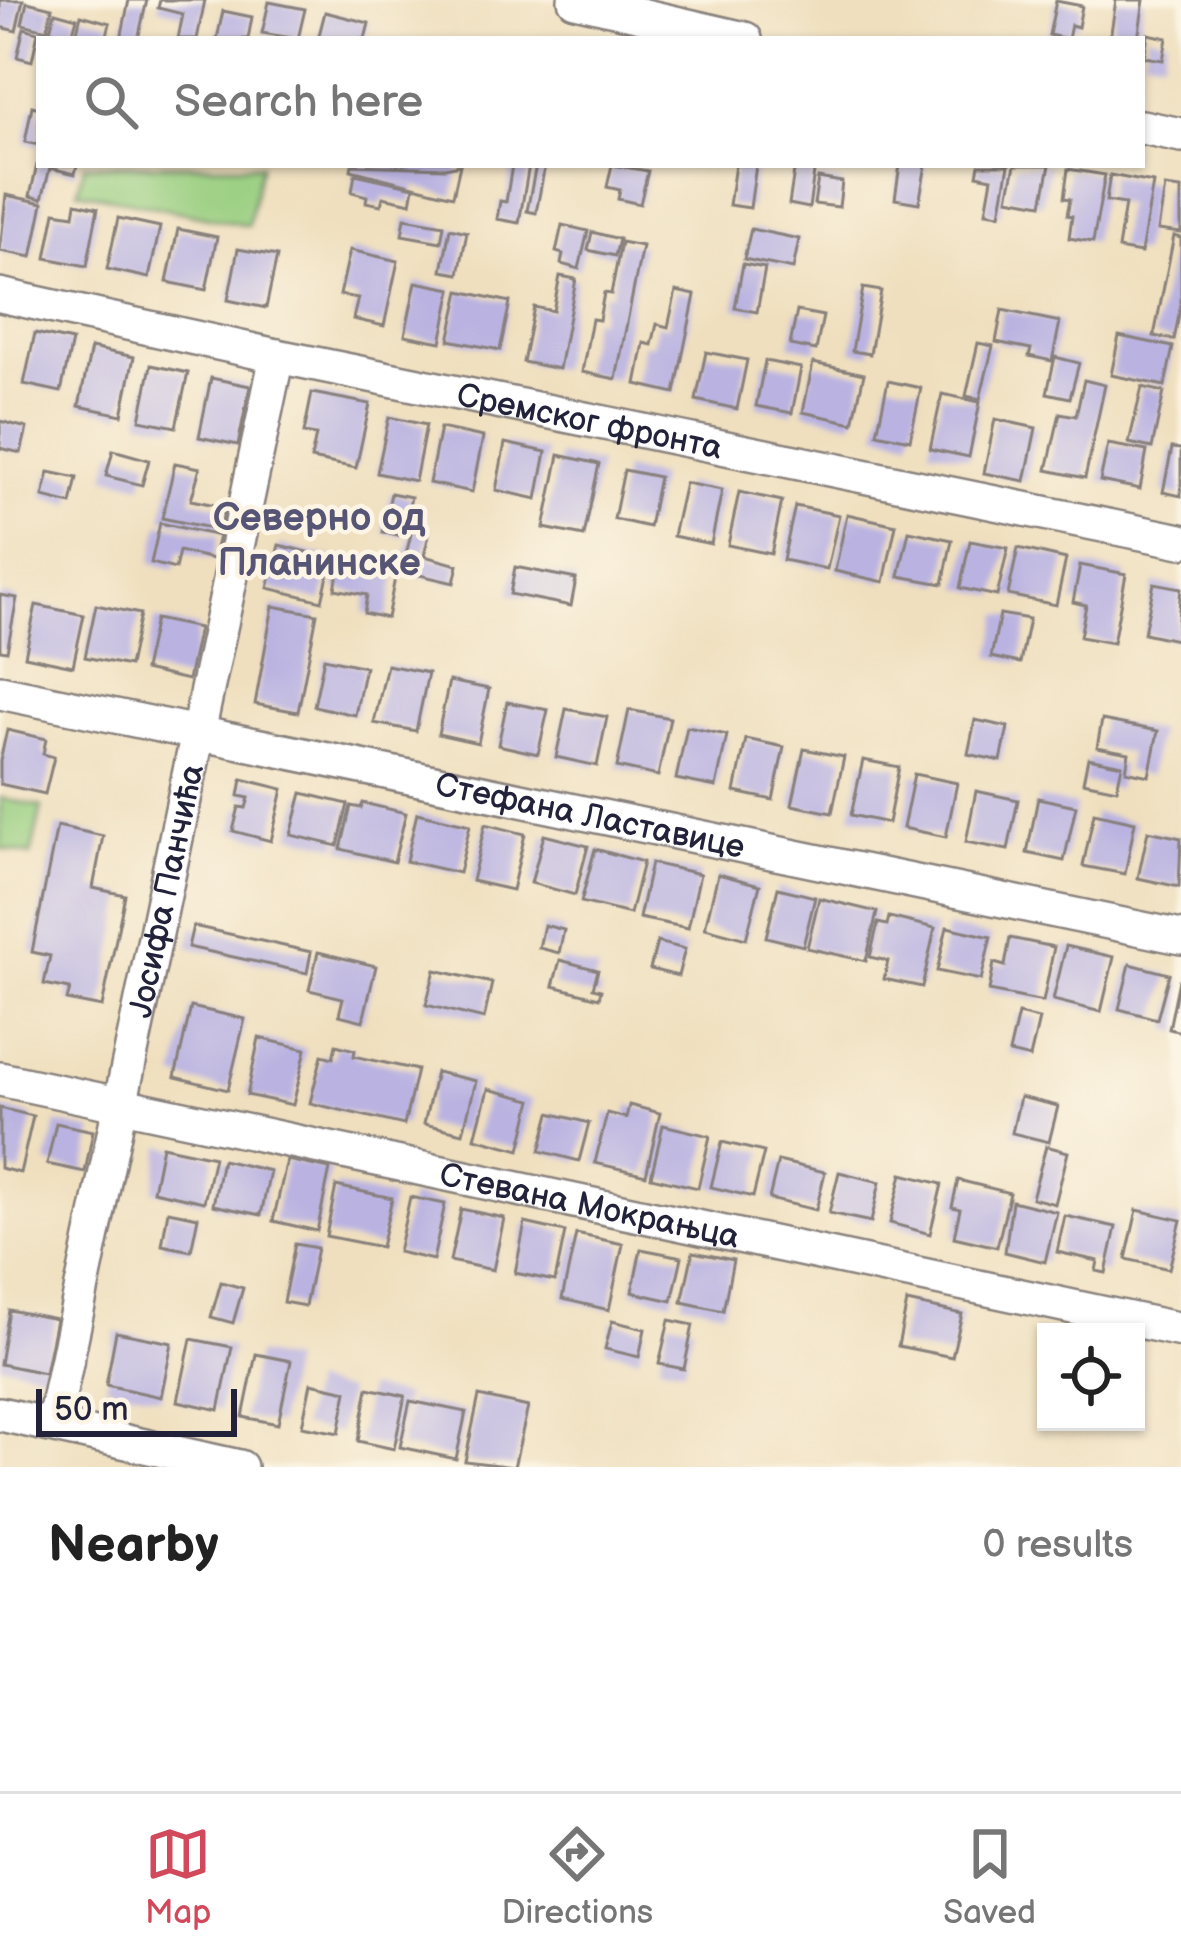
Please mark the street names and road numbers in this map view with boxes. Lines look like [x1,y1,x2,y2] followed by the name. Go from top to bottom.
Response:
[453,375,726,469] street label: Сремског фронта
[121,761,213,1021] street label: Јосифа Панчића
[432,765,748,868] street label: Стефана Ластавице
[436,1155,743,1258] street label: Стевана Мокрањца

